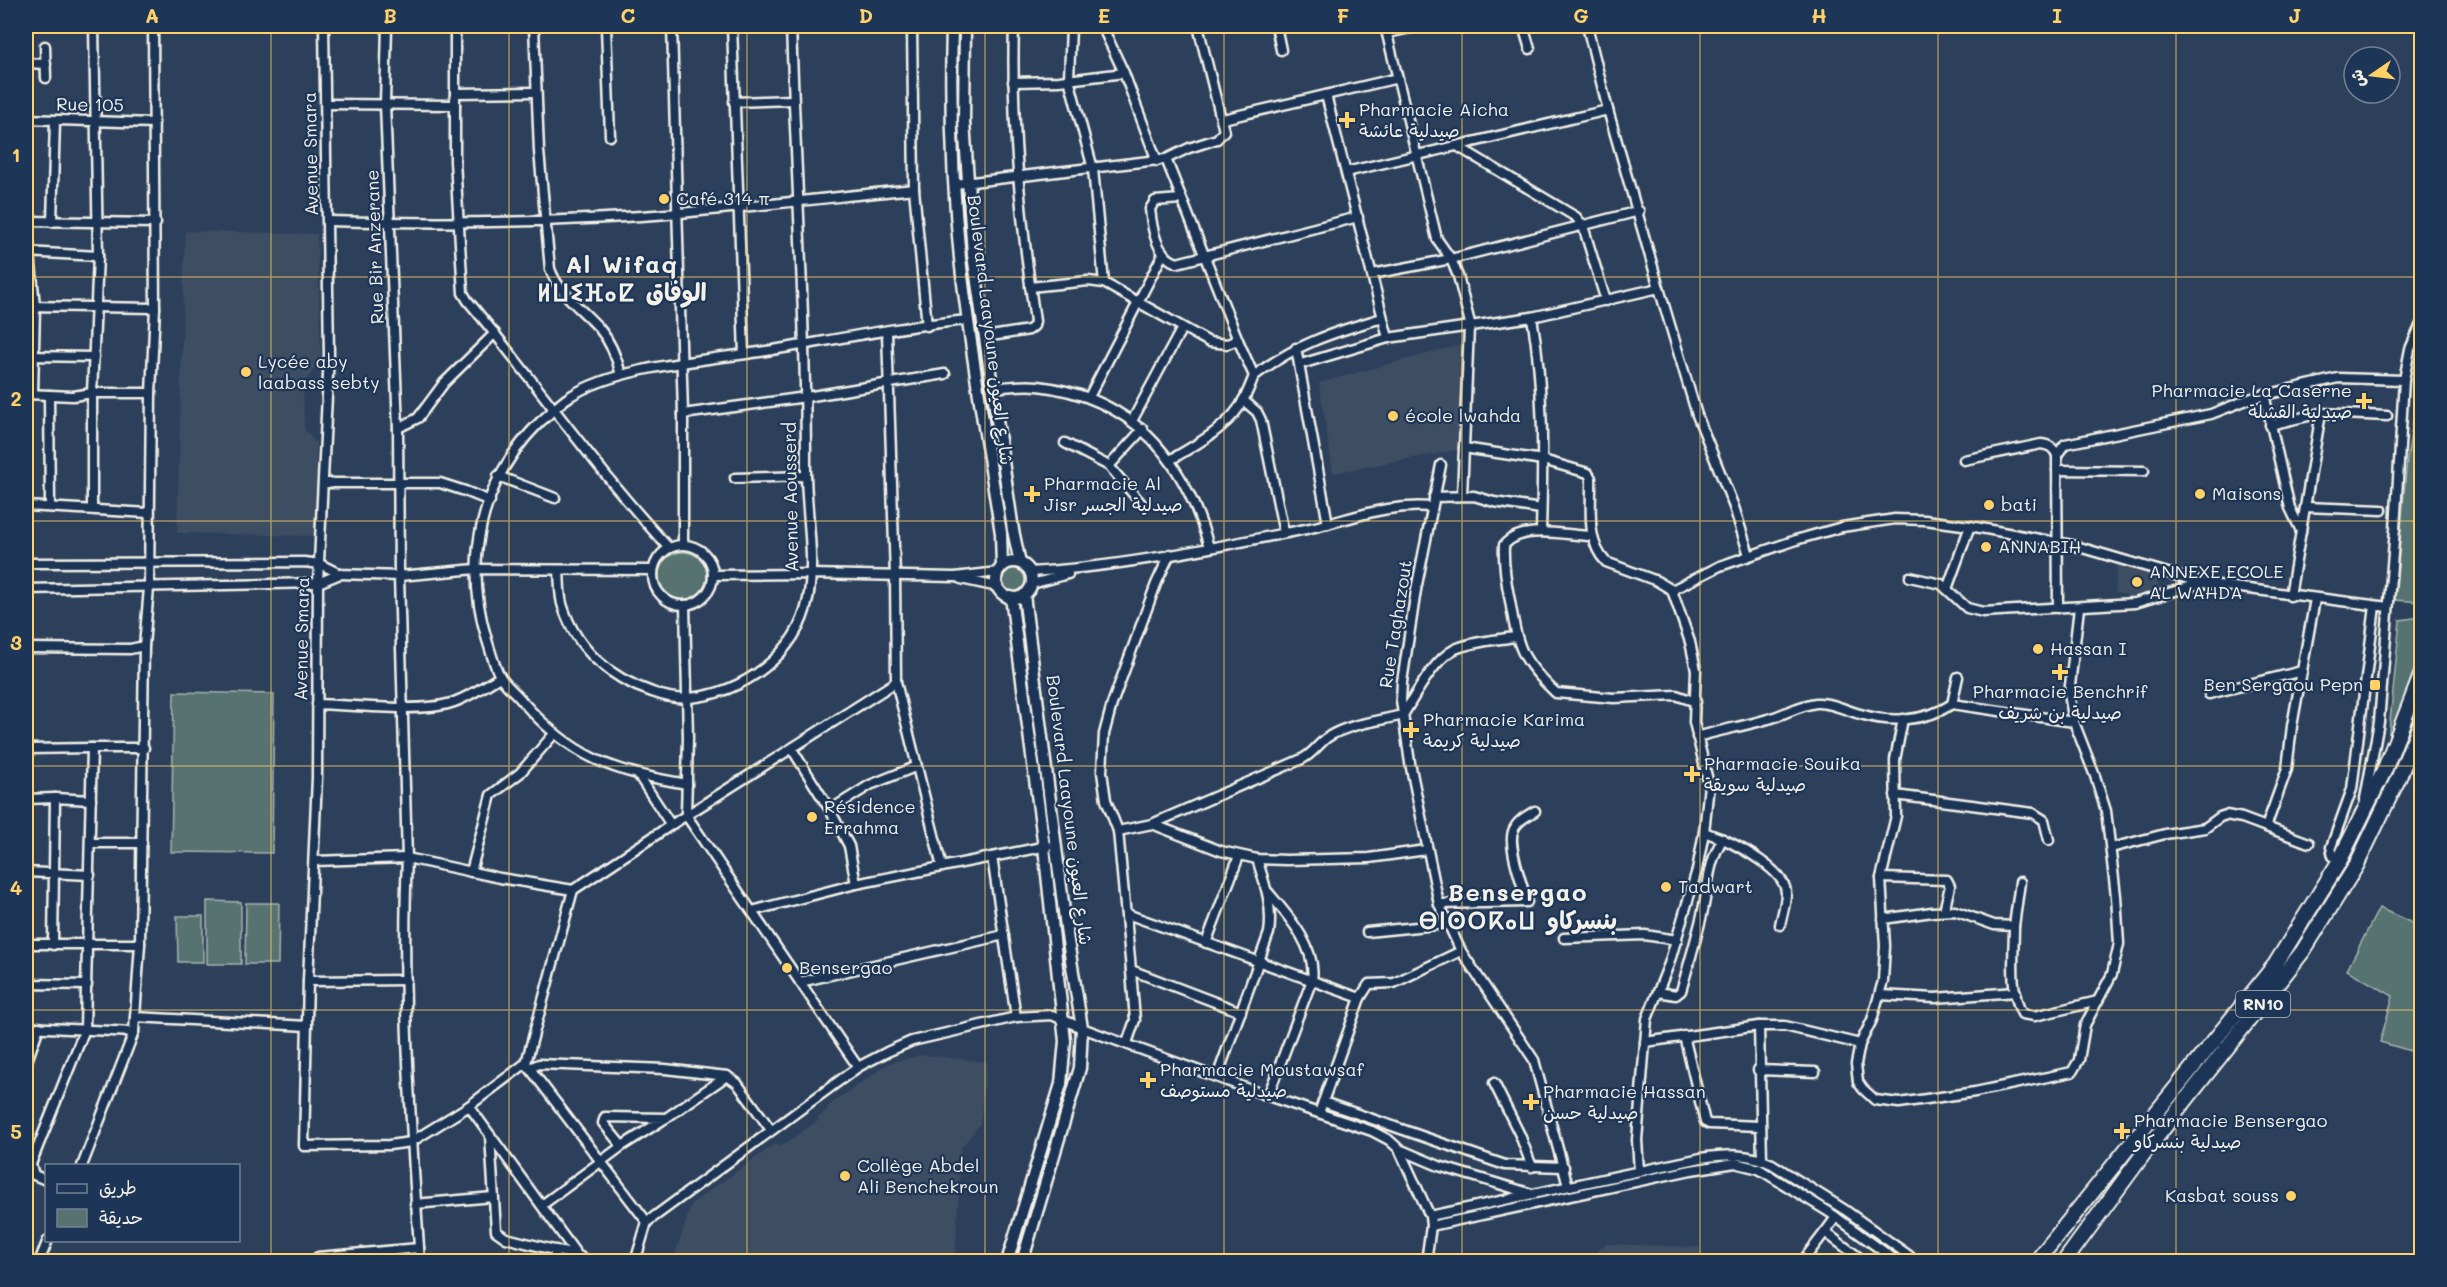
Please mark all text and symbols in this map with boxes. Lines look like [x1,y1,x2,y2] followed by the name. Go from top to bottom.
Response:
[145,2,159,28] text: A
[383,2,397,28] text: B
[621,2,636,28] text: C
[859,2,873,28] text: D
[1098,2,1110,28] text: E
[1337,2,1350,28] text: F
[1573,2,1589,28] text: G
[1811,2,1827,28] text: H
[2052,2,2062,28] text: I
[2288,2,2302,28] text: J
[2342,45,2402,105] north arrow
[2345,68,2369,90] text: ش
[56,91,124,117] street label: Rue 105
[297,92,323,216] street label: Avenue Smara
[1359,97,1509,142] place label: Pharmacie Aicha صيدلية عائشة
[1340,113,1354,127] marker: Pharmacie Aicha صيدلية عائشة
[12,141,20,167] text: 1
[359,169,389,325] street label: Rue Bir Anzerane
[676,186,770,210] place label: Café 314 π
[657,192,671,206] marker: Café 314 π
[962,193,1019,466] street label: Boulevard Laayoune شارع العيون
[537,248,707,308] district label: Al Wifaq ⵍⵡⵉⴼⴰⵇ الوفاق
[258,349,380,394] place label: Lycée aby laabass sebty
[239,365,253,379] marker: Lycée aby laabass sebty
[2151,378,2352,423] place label: Pharmacie La Caserne صيدلية القشلة
[10,385,22,411] text: 2
[2357,394,2371,408] marker: Pharmacie La Caserne صيدلية القشلة
[1405,403,1521,427] place label: école lwahda
[1386,409,1400,423] marker: école lwahda
[777,422,803,572] street label: Avenue Aousserd
[1044,471,1183,516] place label: Pharmacie Al Jisr صيدلية الجسر
[2212,481,2281,505] place label: Maisons
[1025,487,1039,501] marker: Pharmacie Al Jisr صيدلية الجسر
[2193,487,2207,501] marker: Maisons
[2001,492,2037,516] place label: bati
[1982,498,1996,512] marker: bati
[1998,534,2081,558] place label: ANNABIH
[1979,540,1993,554] marker: ANNABIH
[1373,558,1417,690] street label: Rue Taghazout
[2149,559,2284,604] place label: ANNEXE ECOLE AL WAHDA
[2130,575,2144,589] marker: ANNEXE ECOLE AL WAHDA
[288,577,314,701] street label: Avenue Smara
[10,629,22,655] text: 3
[2050,636,2126,660] place label: Hassan I
[2031,642,2045,656] marker: Hassan I
[2053,665,2067,679] marker: Pharmacie Benchrif صيدلية بن شريف
[2203,672,2363,696] place label: Ben Sergaou Pepn
[1041,673,1098,946] street label: Boulevard Laayoune شارع العيون
[2368,678,2382,692] marker: Ben Sergaou Pepn
[1973,679,2148,724] place label: Pharmacie Benchrif صيدلية بن شريف
[1423,707,1585,752] place label: Pharmacie Karima صيدلية كريمة
[1404,723,1418,737] marker: Pharmacie Karima صيدلية كريمة
[1704,751,1861,796] place label: Pharmacie Souika صيدلية سويقة
[1685,767,1699,781] marker: Pharmacie Souika صيدلية سويقة
[824,794,916,839] place label: Résidence Errahma
[805,810,819,824] marker: Résidence Errahma
[10,874,23,900] text: 4
[1678,874,1753,898] place label: Tadwart
[1419,876,1617,935] district label: Bensergao ⴱⵏⵙⵔⴽⴰⵡ بنسركاو
[1659,880,1673,894] marker: Tadwart
[799,955,893,979] place label: Bensergao
[780,961,794,975] marker: Bensergao
[2236,991,2290,1017] road number: RN10
[1160,1057,1365,1102] place label: Pharmacie Moustawsaf صيدلية مستوصف
[1141,1073,1155,1087] marker: Pharmacie Moustawsaf صيدلية مستوصف
[1543,1079,1706,1124] place label: Pharmacie Hassan صيدلية حسن
[1524,1095,1538,1109] marker: Pharmacie Hassan صيدلية حسن
[2132,1108,2328,1153] place label: Pharmacie Bensergao صيدلية بنسركاو
[10,1118,22,1144] text: 5
[2115,1124,2129,1138] marker: Pharmacie Bensergao صيدلية بنسركاو
[857,1153,999,1198] place label: Collège Abdel Ali Benchekroun
[45,1164,240,1242] legend
[838,1169,852,1183] marker: Collège Abdel Ali Benchekroun
[99,1175,137,1199] text: طريق
[2165,1183,2279,1207] place label: Kasbat souss
[2284,1189,2298,1203] marker: Kasbat souss
[99,1205,143,1229] text: حديقة

